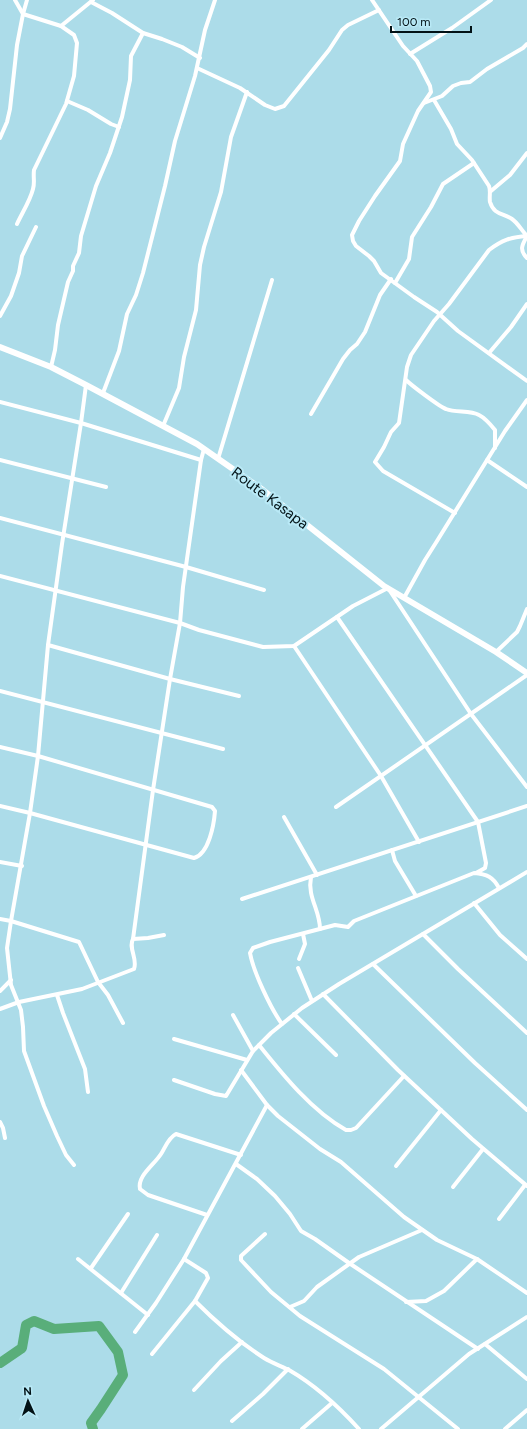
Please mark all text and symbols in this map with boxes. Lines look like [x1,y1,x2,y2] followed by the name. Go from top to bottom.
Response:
[391,8,471,34] scale bar
[397,15,431,29] text: 100 m
[228,463,312,533] street label: Route Kasapa
[8,1381,48,1421] north arrow
[23,1385,32,1398] text: N

